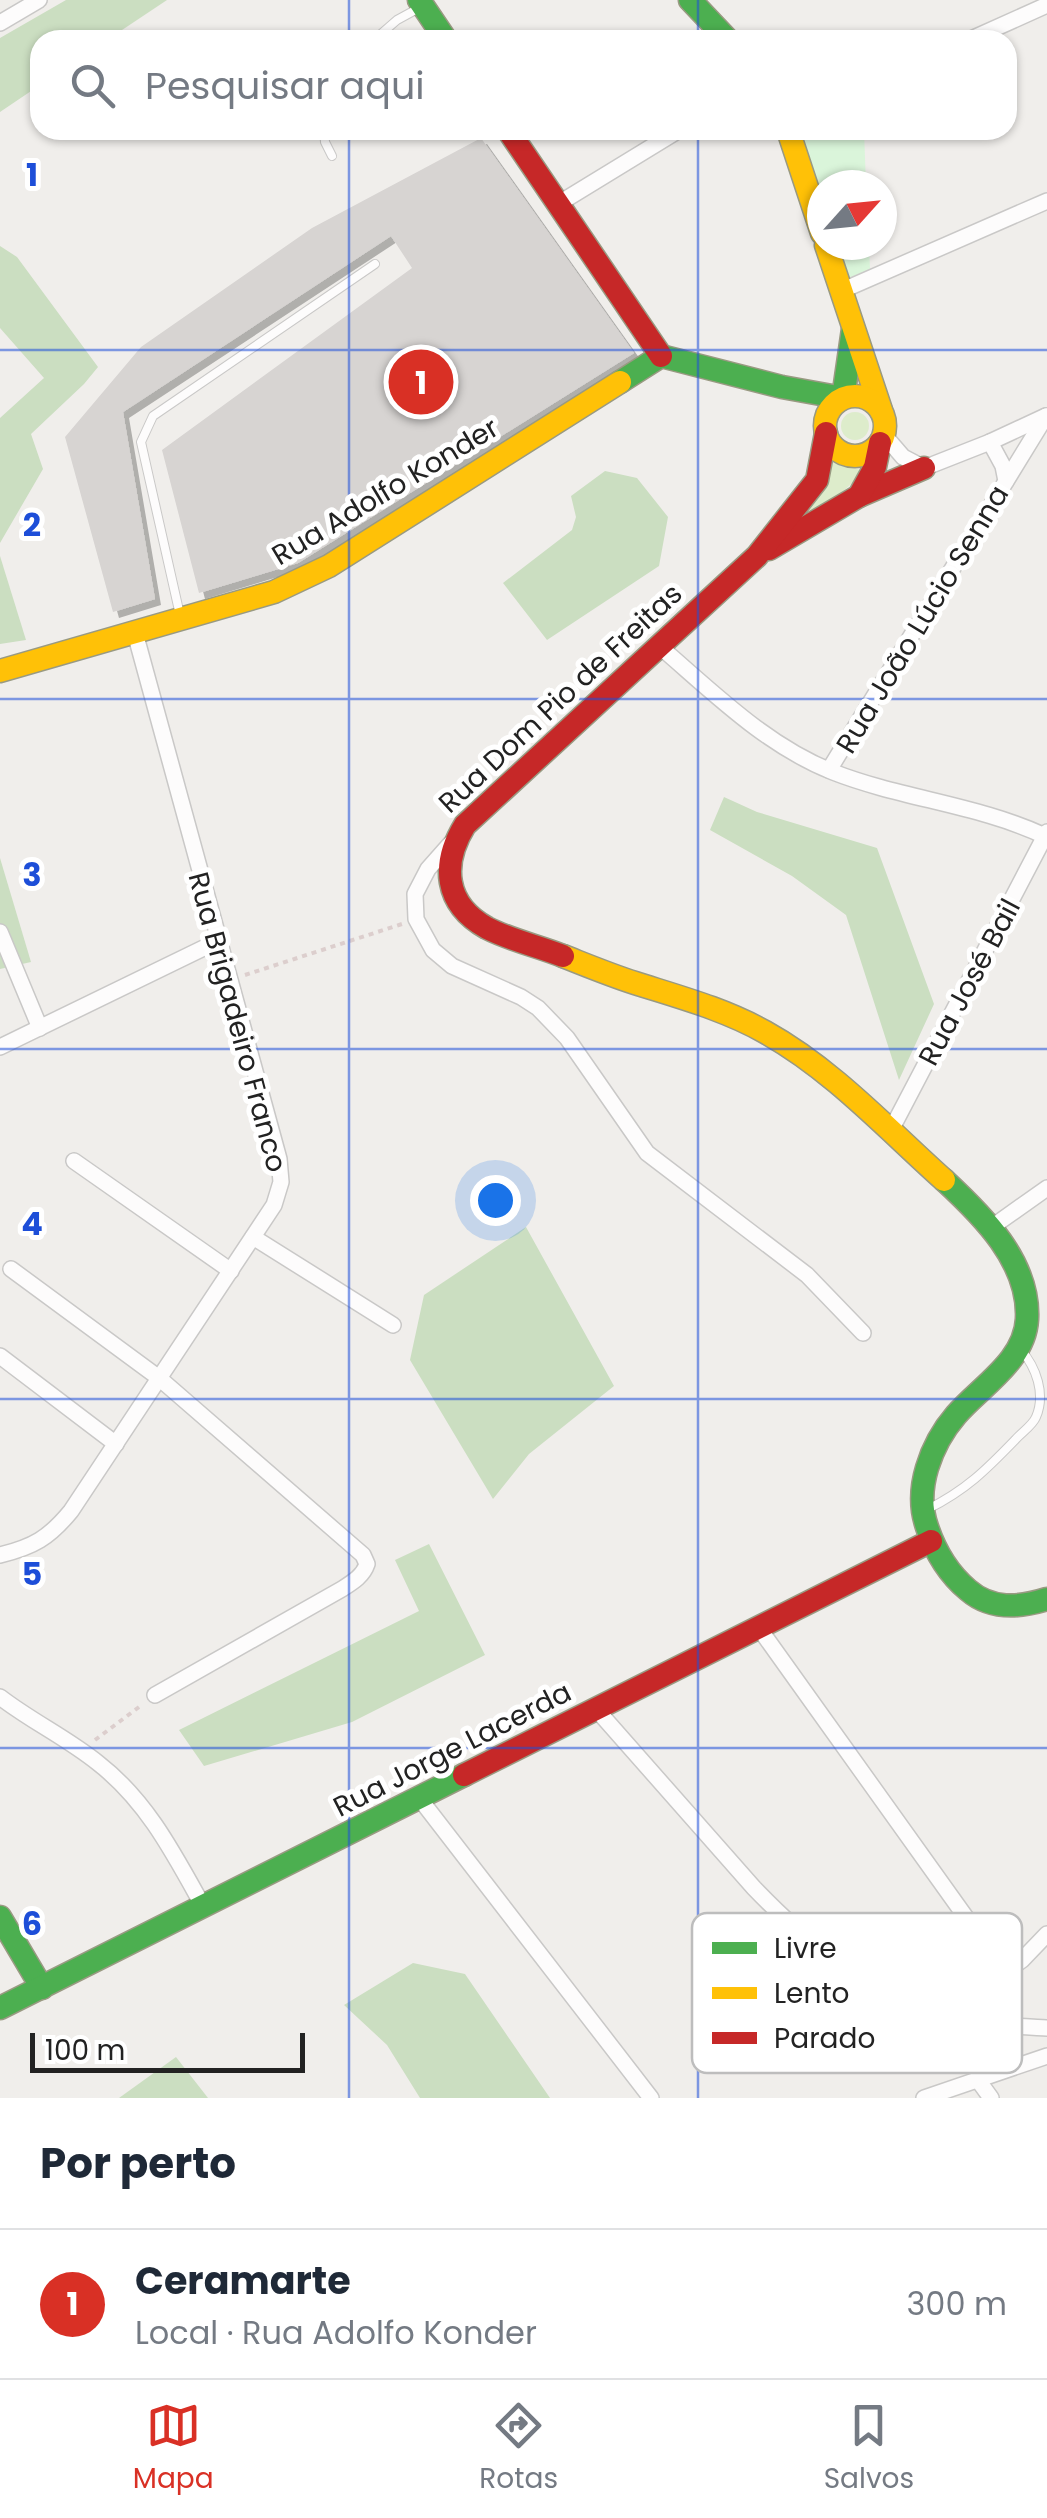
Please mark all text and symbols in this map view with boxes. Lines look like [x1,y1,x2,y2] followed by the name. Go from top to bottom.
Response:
[30,30,1017,140] search box
[65,58,120,113] icon: search
[145,59,425,112] text: Pesquisar aqui
[26,152,38,197] text: 1
[807,170,897,260] north arrow
[388,344,454,420] pin: 1
[265,408,506,575] street label: Rua Adolfo Konder
[827,478,1018,761] street label: Rua João Lúcio Senna
[23,502,41,547] text: 2
[430,575,691,822] street label: Rua Dom Pio de Freitas
[22,852,42,897] text: 3
[179,868,296,1176] street label: Rua Brigadeiro Franco
[909,892,1030,1072] street label: Rua José Bail
[470,1175,521,1226] your location
[21,1201,43,1246] text: 4
[22,1551,42,1596] text: 5
[327,1673,578,1826] street label: Rua Jorge Lacerda
[22,1901,42,1946] text: 6
[692,1913,1022,2073] legend
[774,1929,837,1968] text: Livre
[774,1974,850,2013] text: Lento
[774,2019,875,2058] text: Parado
[30,2028,305,2072] scale bar
[45,2031,125,2070] text: 100 m
[40,2134,236,2193] text: Por perto
[135,2254,351,2307] text: Ceramarte
[66,2281,79,2326] text: 1
[906,2281,1007,2326] text: 300 m
[135,2310,537,2355] text: Local · Rua Adolfo Konder
[133,2398,214,2500] tab: Mapa
[479,2398,558,2500] tab: Rotas
[824,2398,914,2500] tab: Salvos

